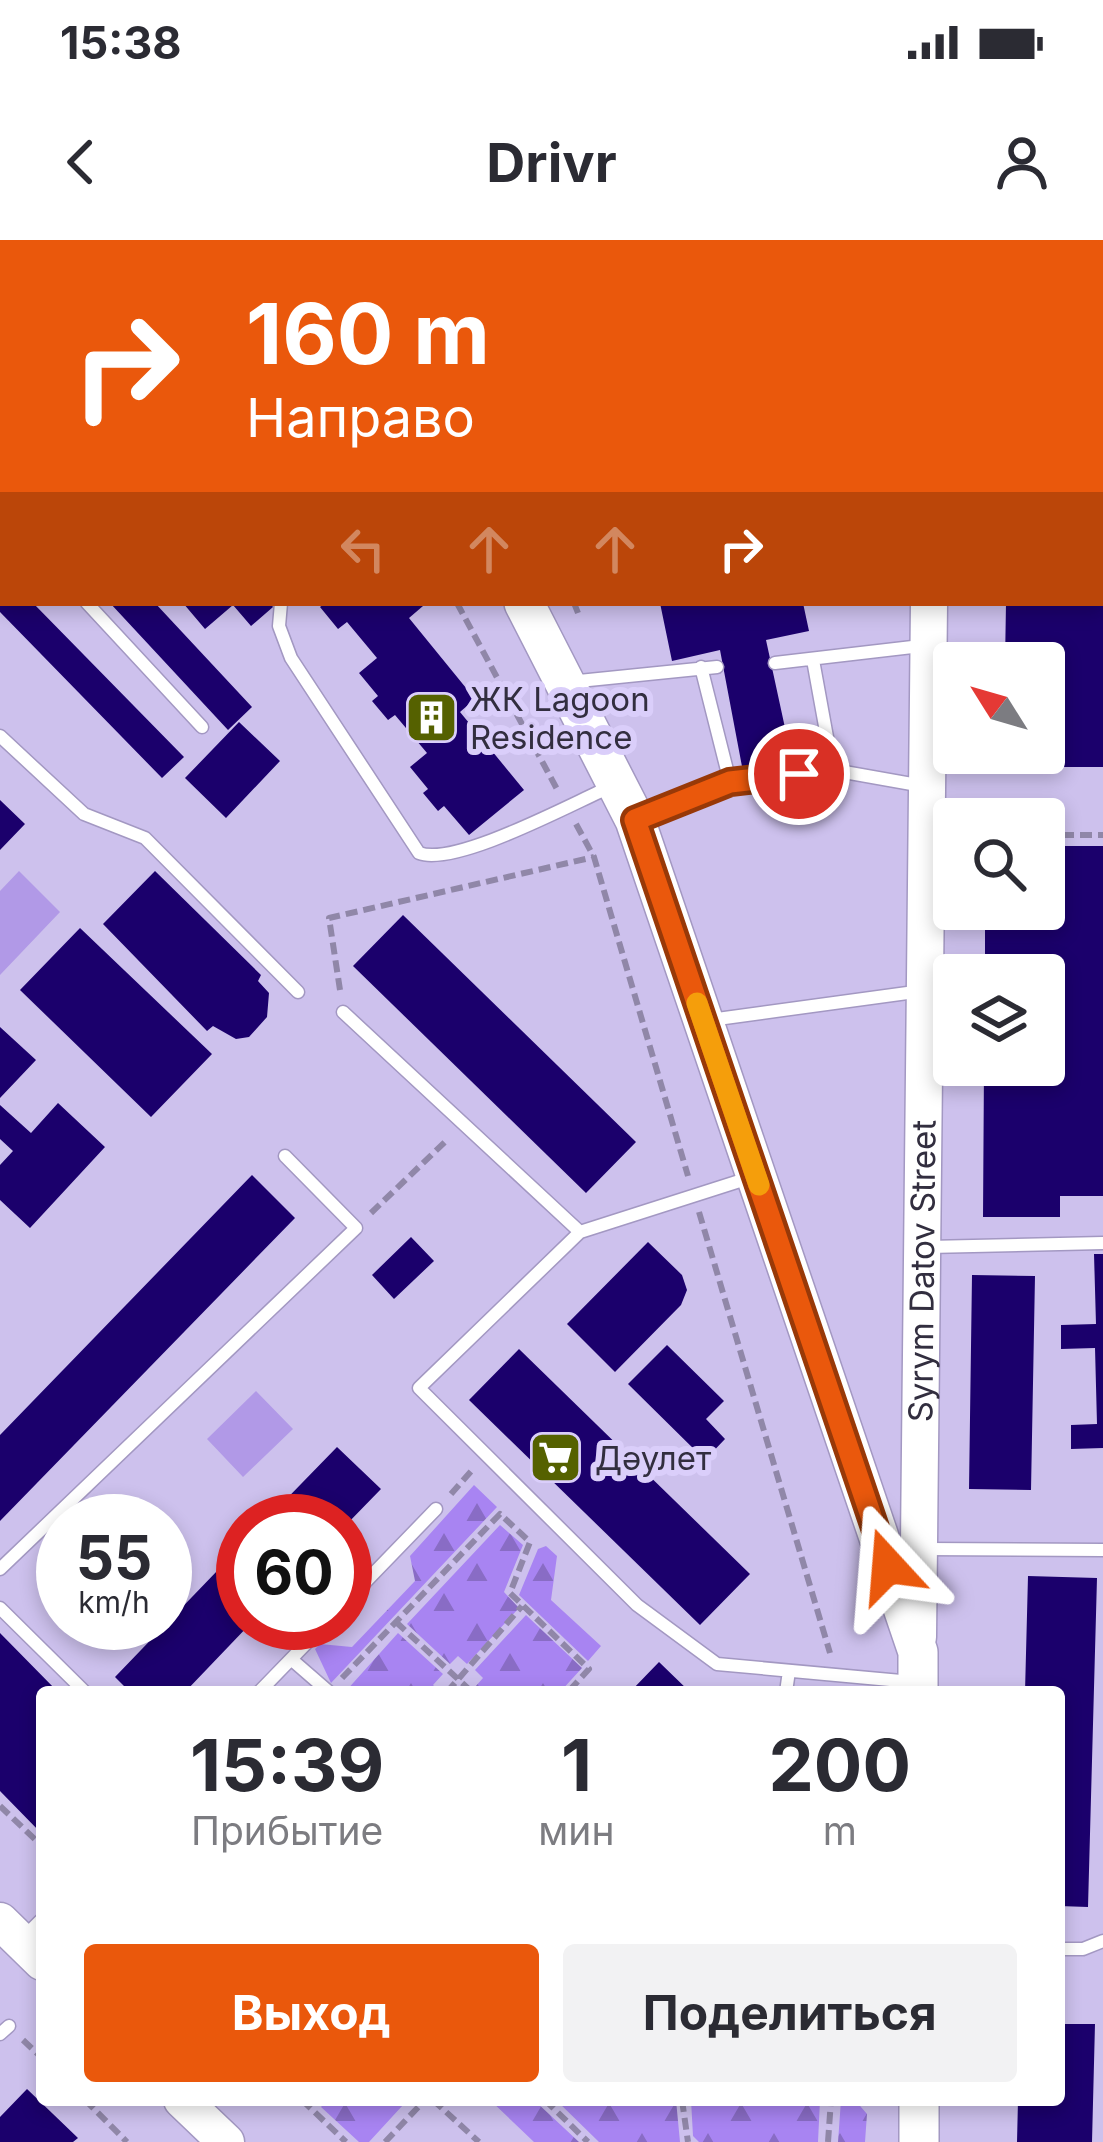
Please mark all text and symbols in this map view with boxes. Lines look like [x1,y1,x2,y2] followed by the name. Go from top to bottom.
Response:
[60,15,182,70] text: 15:38
[48,129,114,195] icon: back
[989,129,1055,195] icon: person
[486,130,617,195] text: Drivr
[246,283,490,384] text: 160 m
[48,288,204,444] icon: right
[246,385,475,450] text: Направо
[330,516,396,582] icon: left
[456,516,522,582] icon: ahead
[582,516,648,582] icon: ahead
[708,516,774,582] icon: right
[933,642,1065,774] north arrow
[933,642,1065,1086] map controls
[470,679,650,757] place label: ЖК Lagoon Residence
[403,690,459,746] building icon: ЖК Lagoon Residence
[748,723,850,825] pin
[766,741,832,807] icon: arrive
[933,798,1065,930] button: search
[933,954,1065,1086] button: layers
[900,1119,944,1422] street label: Syrym Datov Street
[528,1430,584,1486] supermarket icon: Дәулет
[595,1438,712,1478] place label: Дәулет
[216,1494,372,1650] speed limit sign: 60
[825,1503,951,1629] position arrow
[76,1521,152,1593] text: 55
[78,1584,150,1620] text: km/h
[190,1721,384,1808] text: 15:39
[561,1721,592,1808] text: 1
[769,1721,911,1808] text: 200
[191,1807,383,1854] text: Прибытие
[538,1807,615,1854] text: мин
[823,1807,857,1854] text: m
[84,1944,539,2082] button: Выход
[563,1944,1017,2082] button: Поделиться

